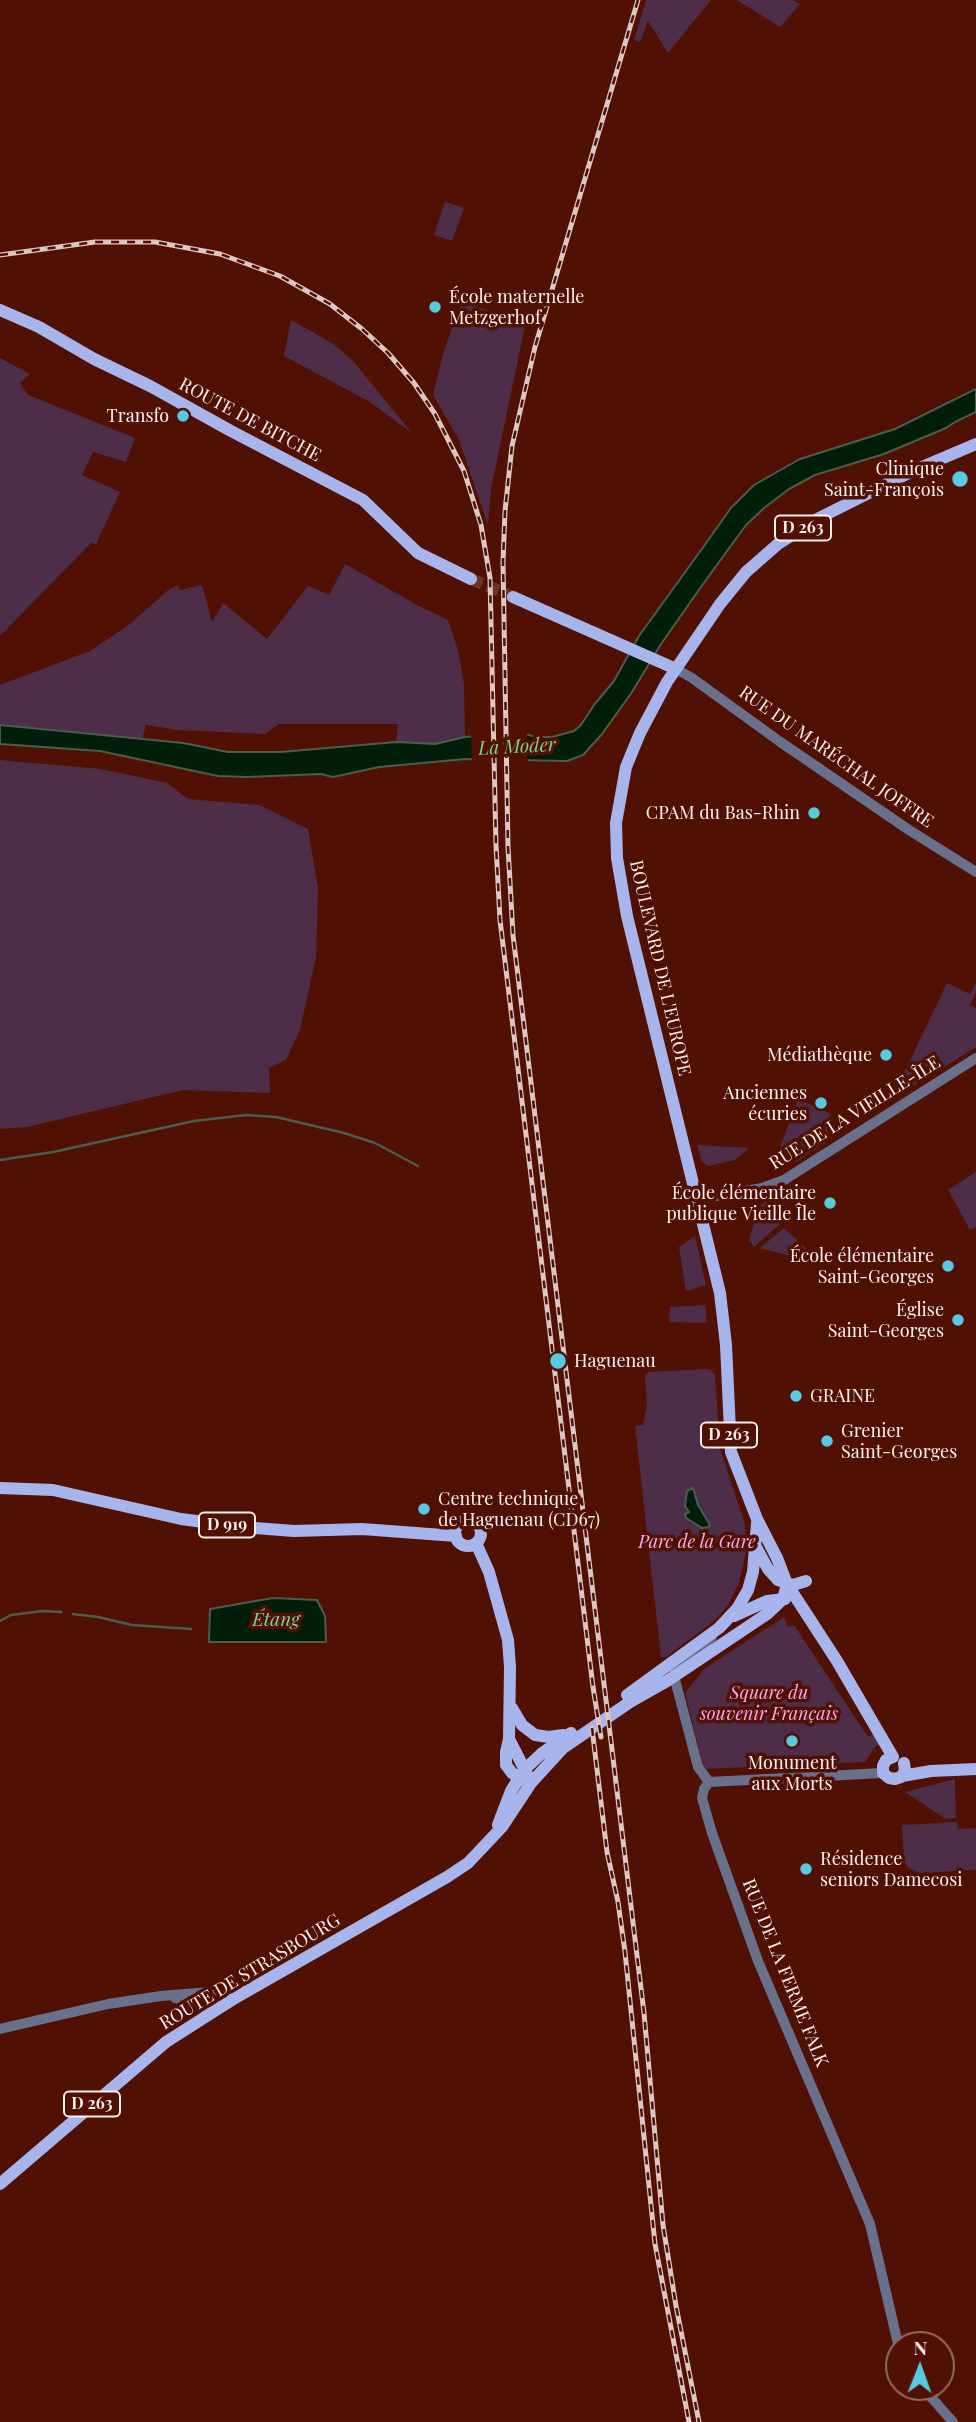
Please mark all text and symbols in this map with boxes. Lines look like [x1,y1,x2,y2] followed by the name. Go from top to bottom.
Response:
[449,286,584,328] place label: École maternelle Metzgerhof
[427,299,443,315] marker: École maternelle Metzgerhof
[175,374,325,466] street label: ROUTE DE BITCHE
[107,405,169,427] place label: Transfo
[175,408,191,424] marker: Transfo
[824,458,944,500] place label: Clinique Saint-François
[950,469,970,489] marker: Clinique Saint-François
[775,516,831,540] road number: D 263
[735,682,937,832] street label: RUE DU MARÉCHAL JOFFRE
[478,734,556,760] water label: La Moder
[646,802,800,824] place label: CPAM du Bas-Rhin
[806,805,822,821] marker: CPAM du Bas-Rhin
[625,858,695,1078] street label: BOULEVARD DE L'EUROPE
[767,1044,872,1066] place label: Médiathèque
[878,1047,894,1063] marker: Médiathèque
[766,1052,944,1174] street label: RUE DE LA VIEILLE-ÎLE
[723,1082,807,1124] place label: Anciennes écuries
[813,1095,829,1111] marker: Anciennes écuries
[666,1182,816,1224] place label: École élémentaire publique Vieille Île
[822,1195,838,1211] marker: École élémentaire publique Vieille Île
[790,1245,934,1288] place label: École élémentaire Saint-Georges
[940,1258,956,1274] marker: École élémentaire Saint-Georges
[828,1299,944,1342] place label: Église Saint-Georges
[950,1312,966,1328] marker: Église Saint-Georges
[574,1350,656,1372] place label: Haguenau
[548,1351,568,1371] marker: Haguenau
[810,1385,875,1407] place label: GRAINE
[788,1388,804,1404] marker: GRAINE
[841,1420,957,1462] place label: Grenier Saint-Georges
[701,1422,757,1448] road number: D 263
[819,1433,835,1449] marker: Grenier Saint-Georges
[438,1488,600,1530] place label: Centre technique de Haguenau (CD67)
[416,1501,432,1517] marker: Centre technique de Haguenau (CD67)
[199,1512,255,1538] road number: D 919
[638,1531,756,1553] park label: Parc de la Gare
[252,1609,300,1631] water label: Étang
[700,1682,838,1724] park label: Square du souvenir Français
[784,1733,800,1749] marker: Monument aux Morts
[748,1752,836,1795] place label: Monument aux Morts
[820,1848,962,1890] place label: Résidence seniors Damecosi
[798,1861,814,1877] marker: Résidence seniors Damecosi
[737,1876,833,2070] street label: RUE DE LA FERME FALK
[156,1910,344,2034] street label: ROUTE DE STRASBOURG
[64,2092,120,2116] road number: D 263
[885,2331,955,2401] north arrow
[913,2334,927,2360] text: N

